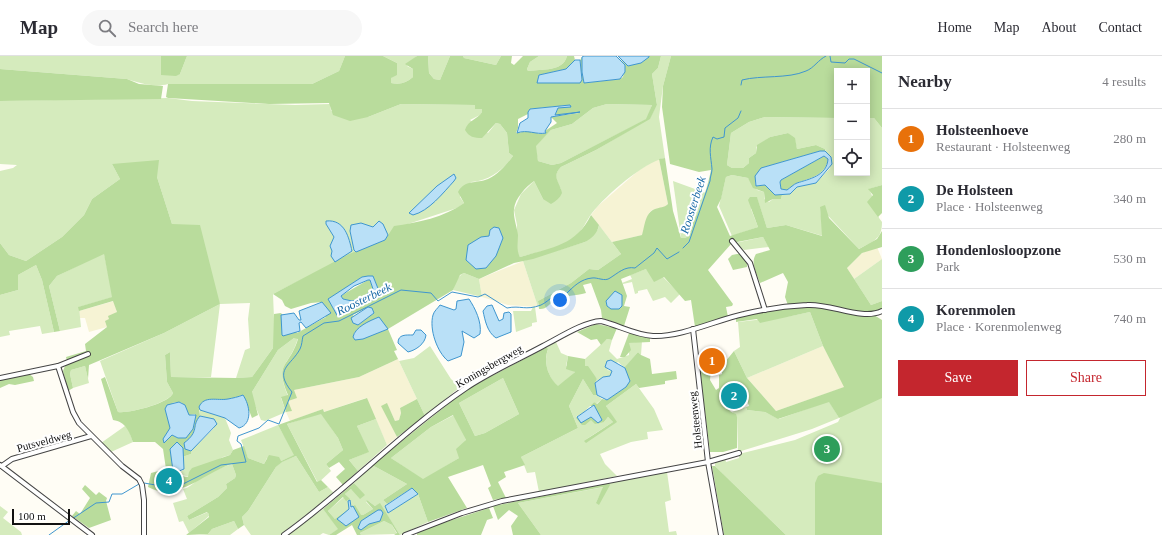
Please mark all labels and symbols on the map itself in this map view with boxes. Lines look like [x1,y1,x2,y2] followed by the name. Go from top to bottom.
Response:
[677,174,709,236] water label: Roosterbeek
[333,279,394,319] water label: Roosterbeek
[550,290,570,310] your location
[454,342,525,390] street label: Koningsbergweg
[699,346,725,376] pin: 1
[721,381,747,411] pin: 2
[686,390,704,449] street label: Holsteenweg
[15,428,73,454] street label: Putsveldweg
[814,434,840,464] pin: 3
[156,466,182,496] pin: 4
[12,507,70,526] scale bar

